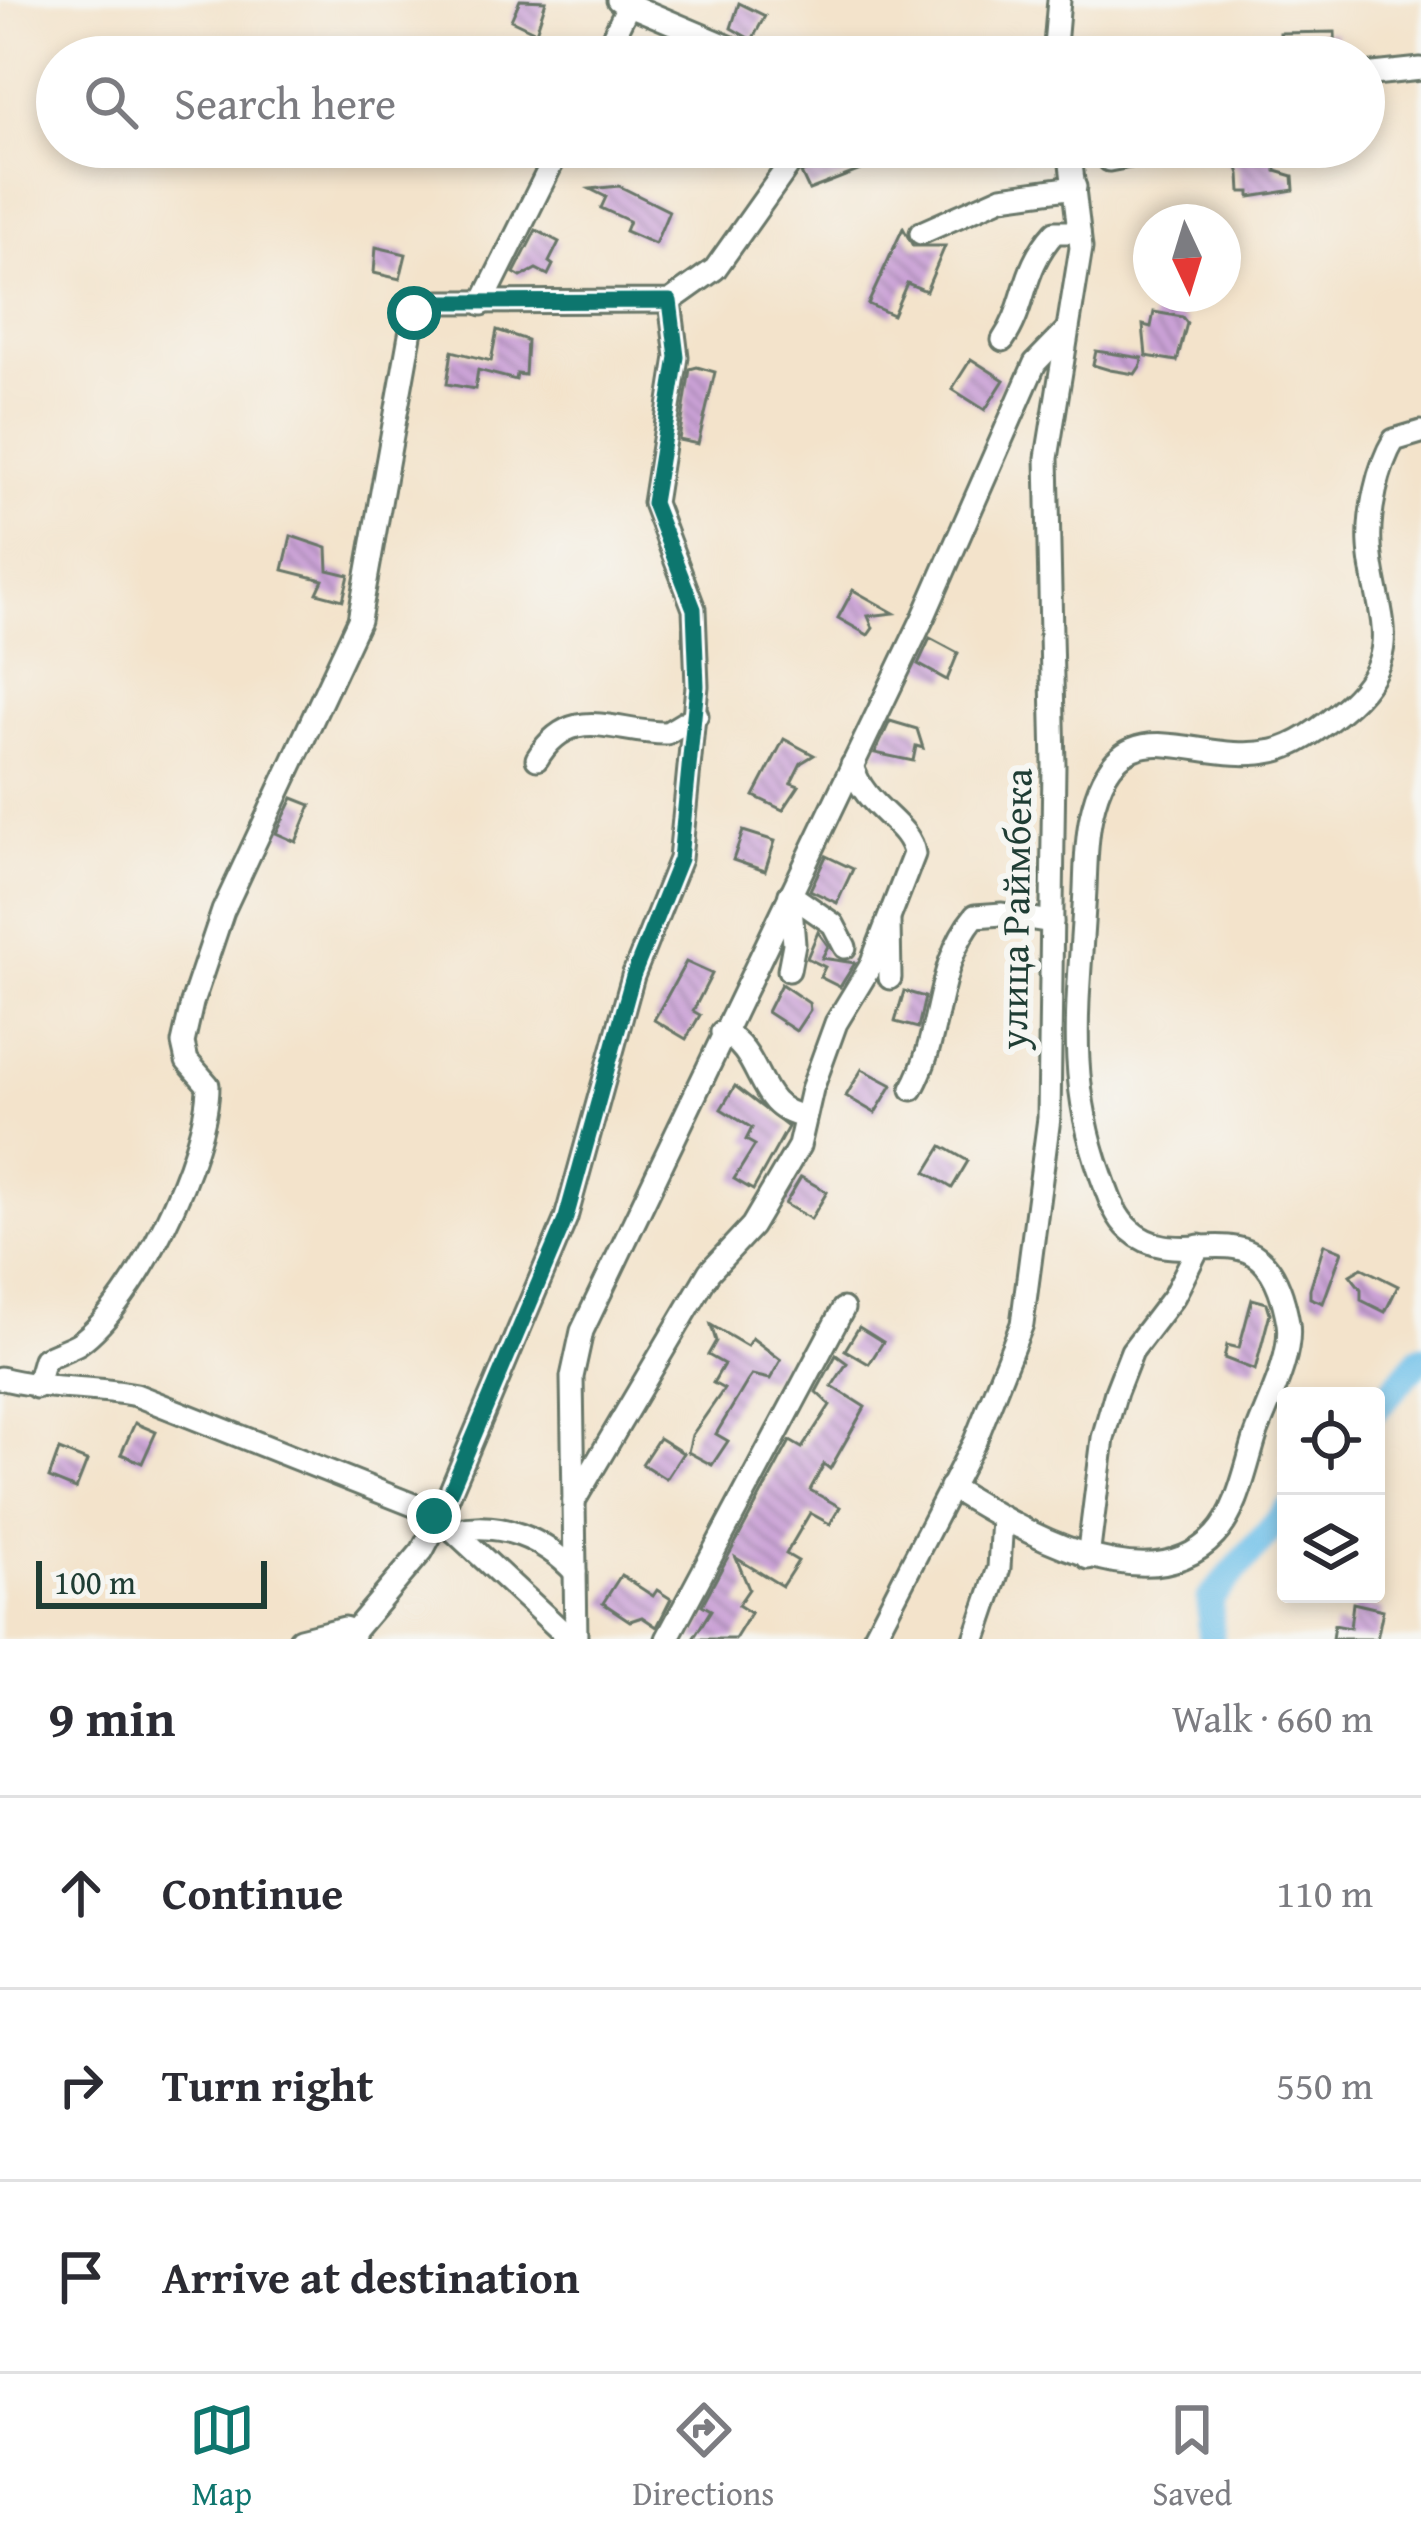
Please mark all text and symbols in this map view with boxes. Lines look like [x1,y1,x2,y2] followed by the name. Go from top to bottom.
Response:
[36,36,1385,168] search box
[78,69,144,135] icon: search
[174,70,396,135] text: Search here
[1133,204,1241,312] north arrow
[387,286,441,340] route start
[984,767,1045,1051] street label: улица Раймбека
[1277,1387,1385,1603] map controls
[1277,1387,1385,1495] button: locate
[407,1489,461,1543] route end
[1277,1495,1385,1603] button: layers
[36,1555,267,1608] scale bar
[54,1558,136,1606] text: 100 m
[48,1680,175,1755] text: 9 min
[1172,1689,1373,1746] text: Walk · 660 m
[48,1860,114,1926] icon: ahead
[162,1860,343,1925] text: Continue
[1276,1864,1373,1921] text: 110 m
[48,2052,114,2118] icon: right
[162,2052,374,2117] text: Turn right
[1276,2056,1373,2113] text: 550 m
[48,2244,114,2310] icon: arrive
[162,2244,580,2309] text: Arrive at destination
[189,2397,255,2517] tab: Map
[633,2397,774,2517] tab: Directions
[1152,2397,1232,2517] tab: Saved

